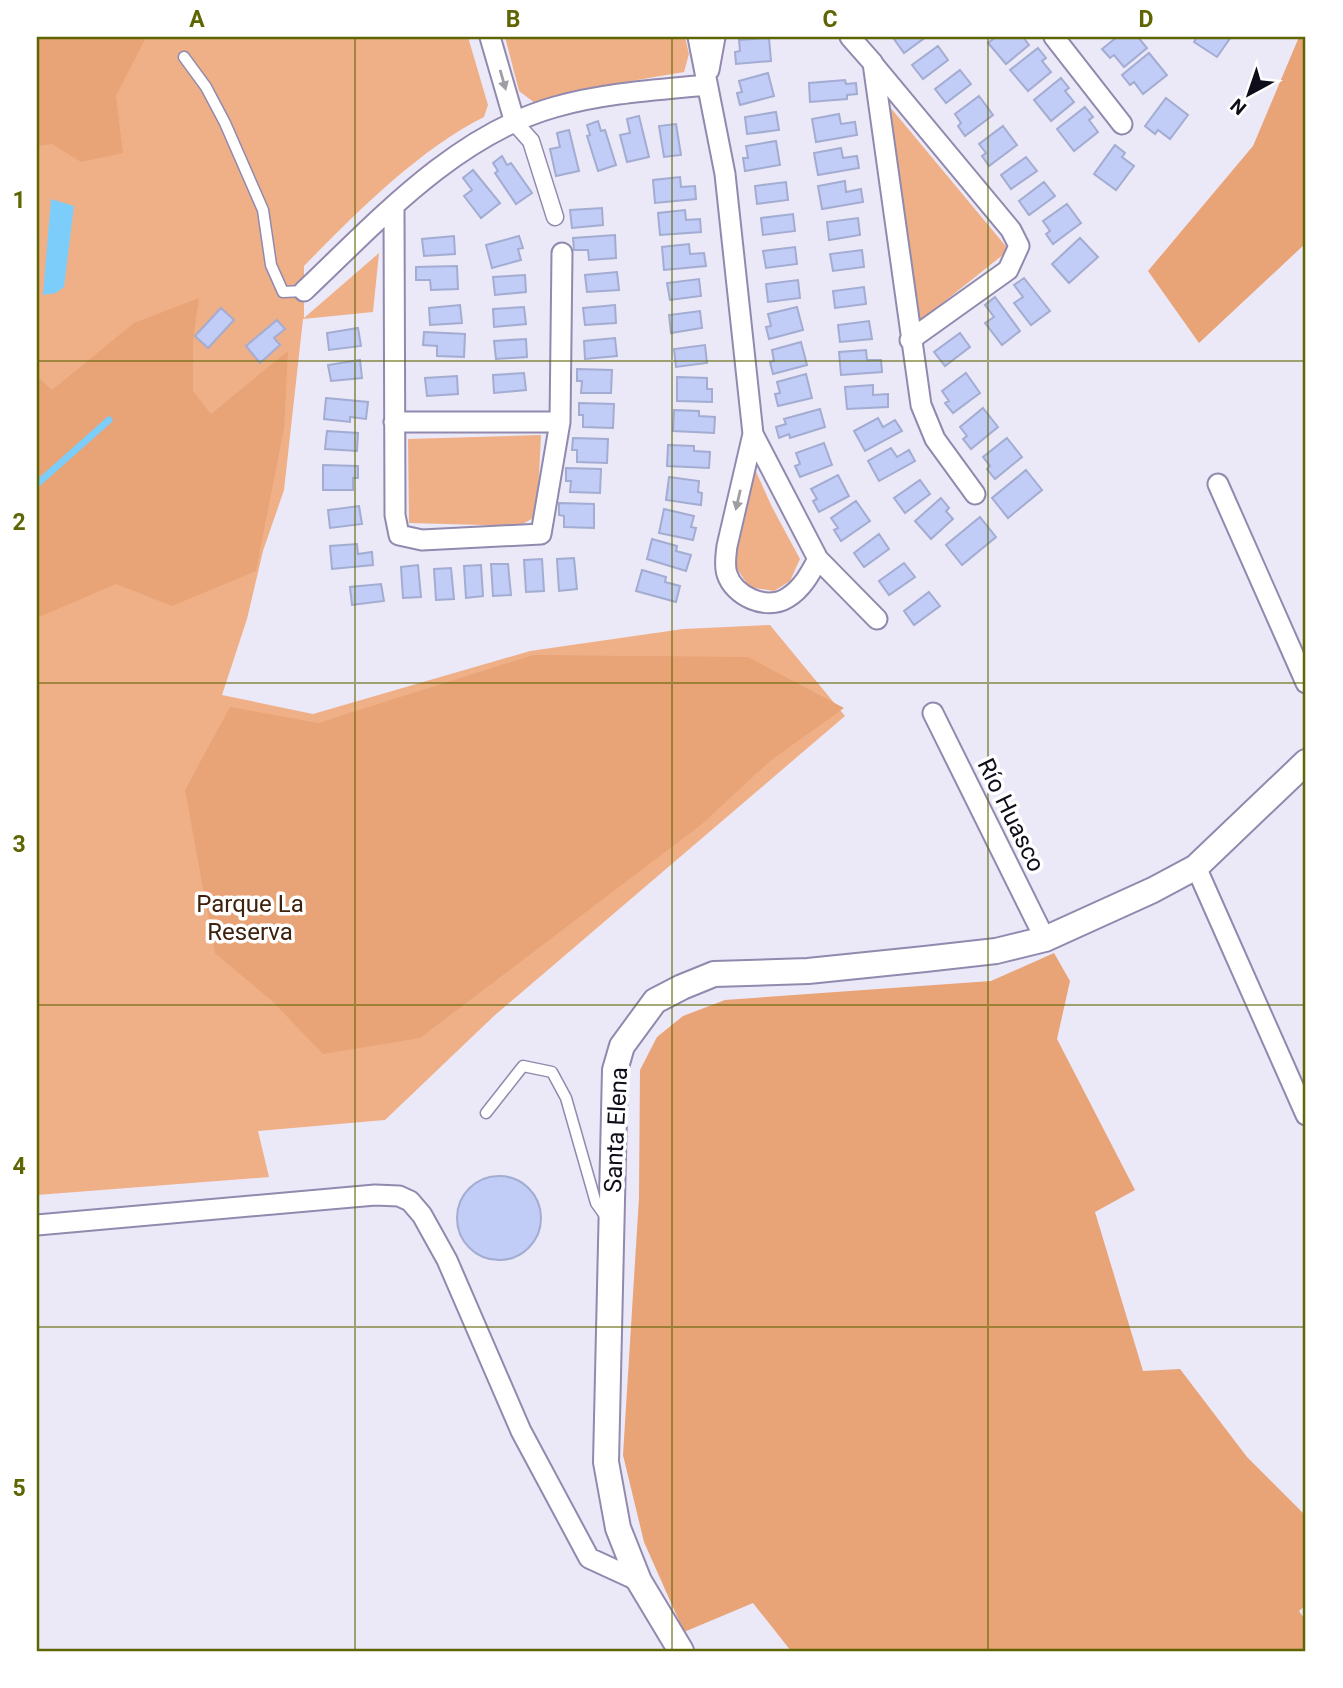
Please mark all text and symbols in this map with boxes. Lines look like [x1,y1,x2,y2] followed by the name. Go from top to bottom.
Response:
[189,6,205,33] text: A
[506,6,520,33] text: B
[822,6,838,33] text: C
[1139,6,1153,33] text: D
[1214,60,1284,130] north arrow
[498,70,508,91] one-way arrow
[1226,94,1251,120] text: N
[12,187,26,214] text: 1
[732,489,743,511] one-way arrow
[12,509,26,536] text: 2
[972,754,1050,876] street label: Río Huasco
[12,831,26,858] text: 3
[196,890,304,946] park label: Parque La Reserva
[599,1066,633,1194] street label: Santa Elena
[12,1153,26,1180] text: 4
[12,1475,26,1502] text: 5

